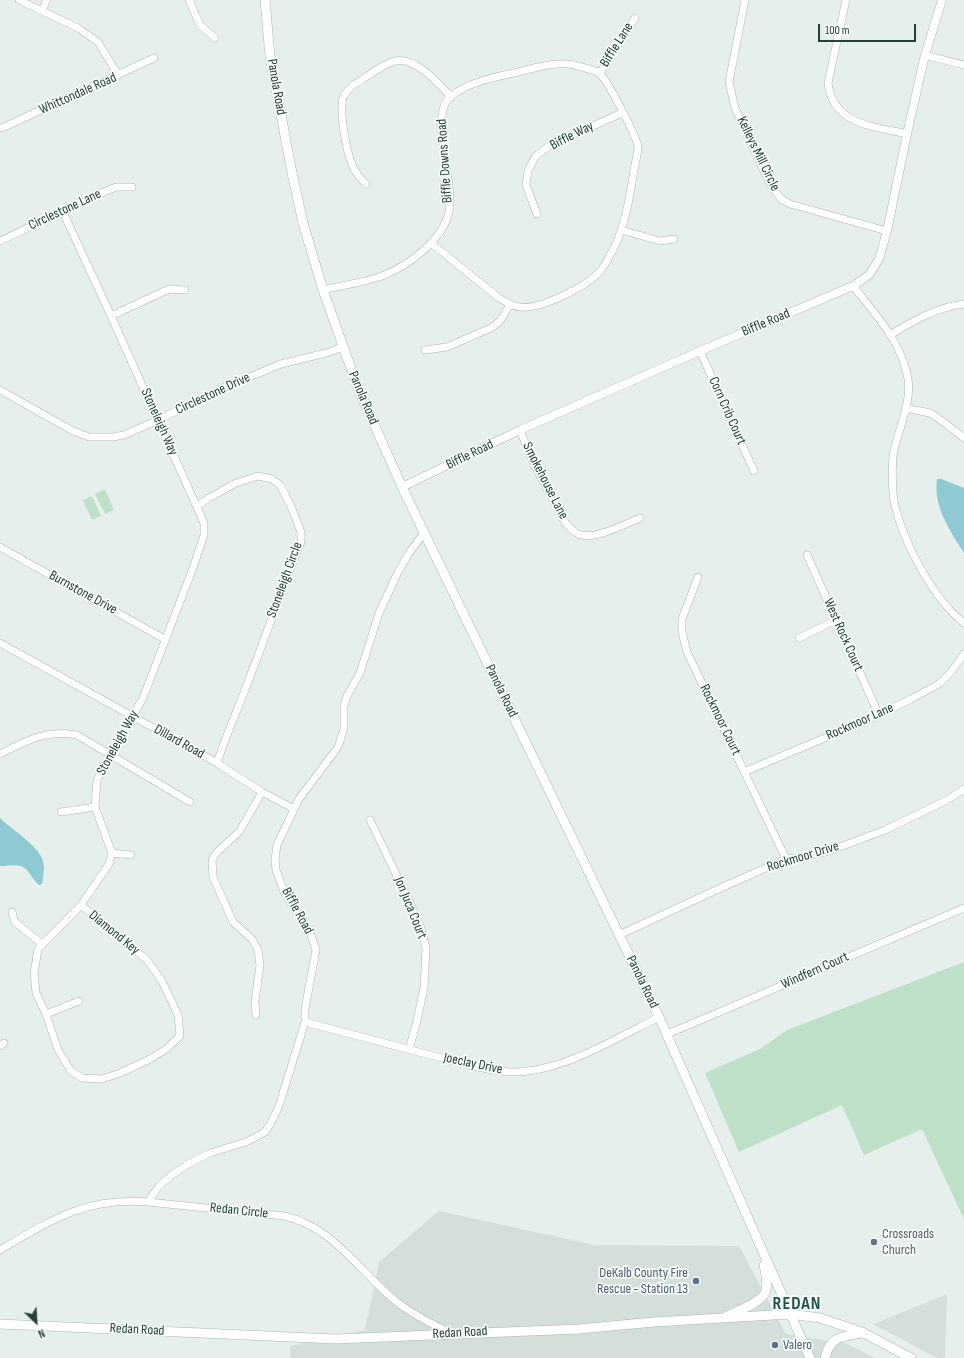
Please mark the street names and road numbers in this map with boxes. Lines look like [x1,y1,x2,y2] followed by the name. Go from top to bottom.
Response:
[597,20,637,70] street label: Biffle Lane
[263,58,289,116] street label: Panola Road
[37,69,119,119] street label: Whittondale Road
[733,114,783,194] street label: Kelleys Mill Circle
[434,118,456,204] street label: Biffle Downs Road
[547,118,597,154] street label: Biffle Way
[26,186,104,234] street label: Circlestone Lane
[739,305,793,341] street label: Biffle Road
[173,369,253,419] street label: Circlestone Drive
[344,369,382,427] street label: Panola Road
[705,374,749,448] street label: Corn Crib Court
[137,386,181,458] street label: Stoneleigh Way
[444,436,496,474] street label: Biffle Road
[518,440,572,522] street label: Smokehouse Lane
[264,540,306,620] street label: Stoneleigh Circle
[46,567,120,619] street label: Burnstone Drive
[819,596,867,674] street label: West Rock Court
[481,662,521,720] street label: Panola Road
[696,682,744,758] street label: Rockmoor Court
[824,700,896,744] street label: Rockmoor Lane
[93,708,143,778] street label: Stoneleigh Way
[151,721,207,763] street label: Dillard Road
[765,838,841,876] street label: Rockmoor Drive
[390,875,430,941] street label: Jon Juca Court
[277,885,317,937] street label: Biffle Road
[85,907,143,959] street label: Diamond Key
[779,949,851,993] street label: Windfern Court
[622,953,662,1011] street label: Panola Road
[442,1050,504,1078] street label: Joeclay Drive
[209,1200,269,1222] street label: Redan Circle
[109,1320,165,1340] street label: Redan Road
[432,1323,488,1343] street label: Redan Road

